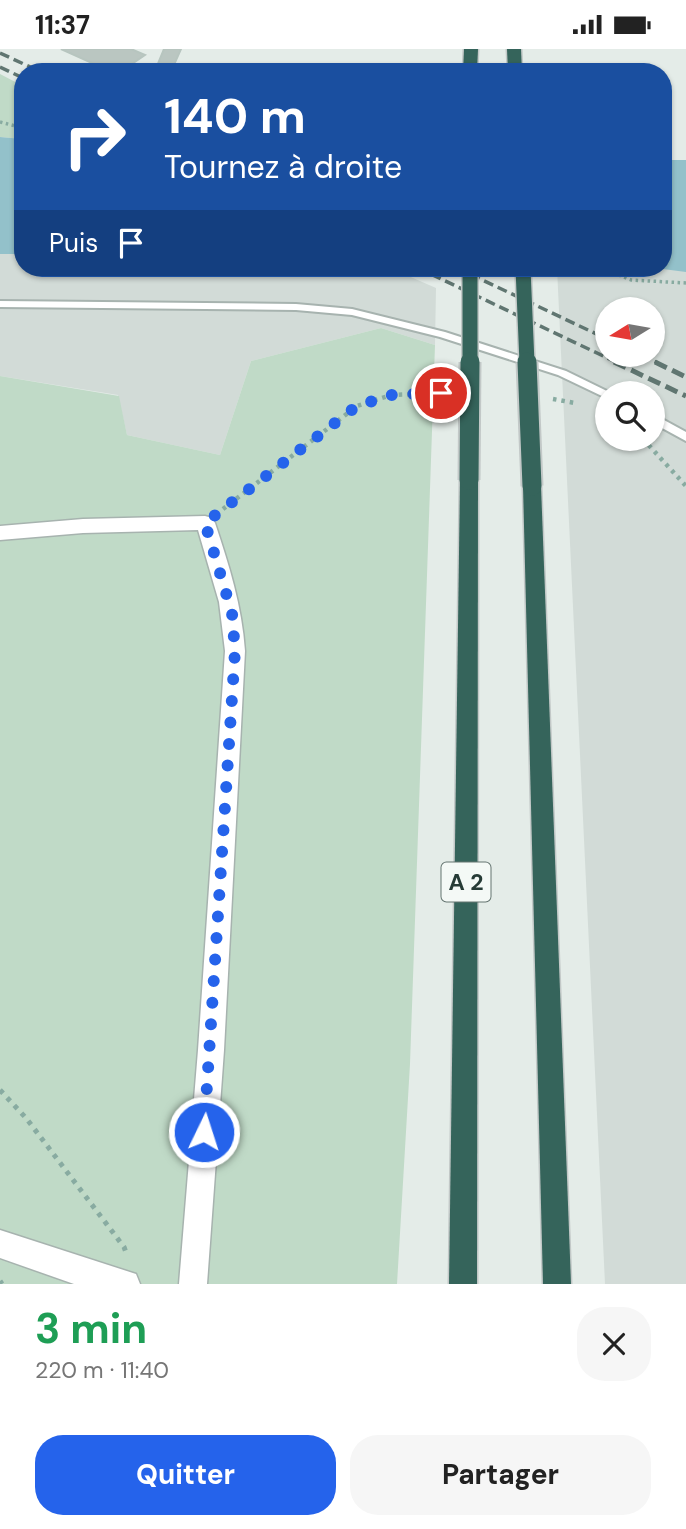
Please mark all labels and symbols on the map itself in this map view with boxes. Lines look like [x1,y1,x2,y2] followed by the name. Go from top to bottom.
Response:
[595,297,665,367] north arrow
[411,363,471,423] pin
[442,863,490,901] road number: A 2
[167,1095,241,1169] position arrow

